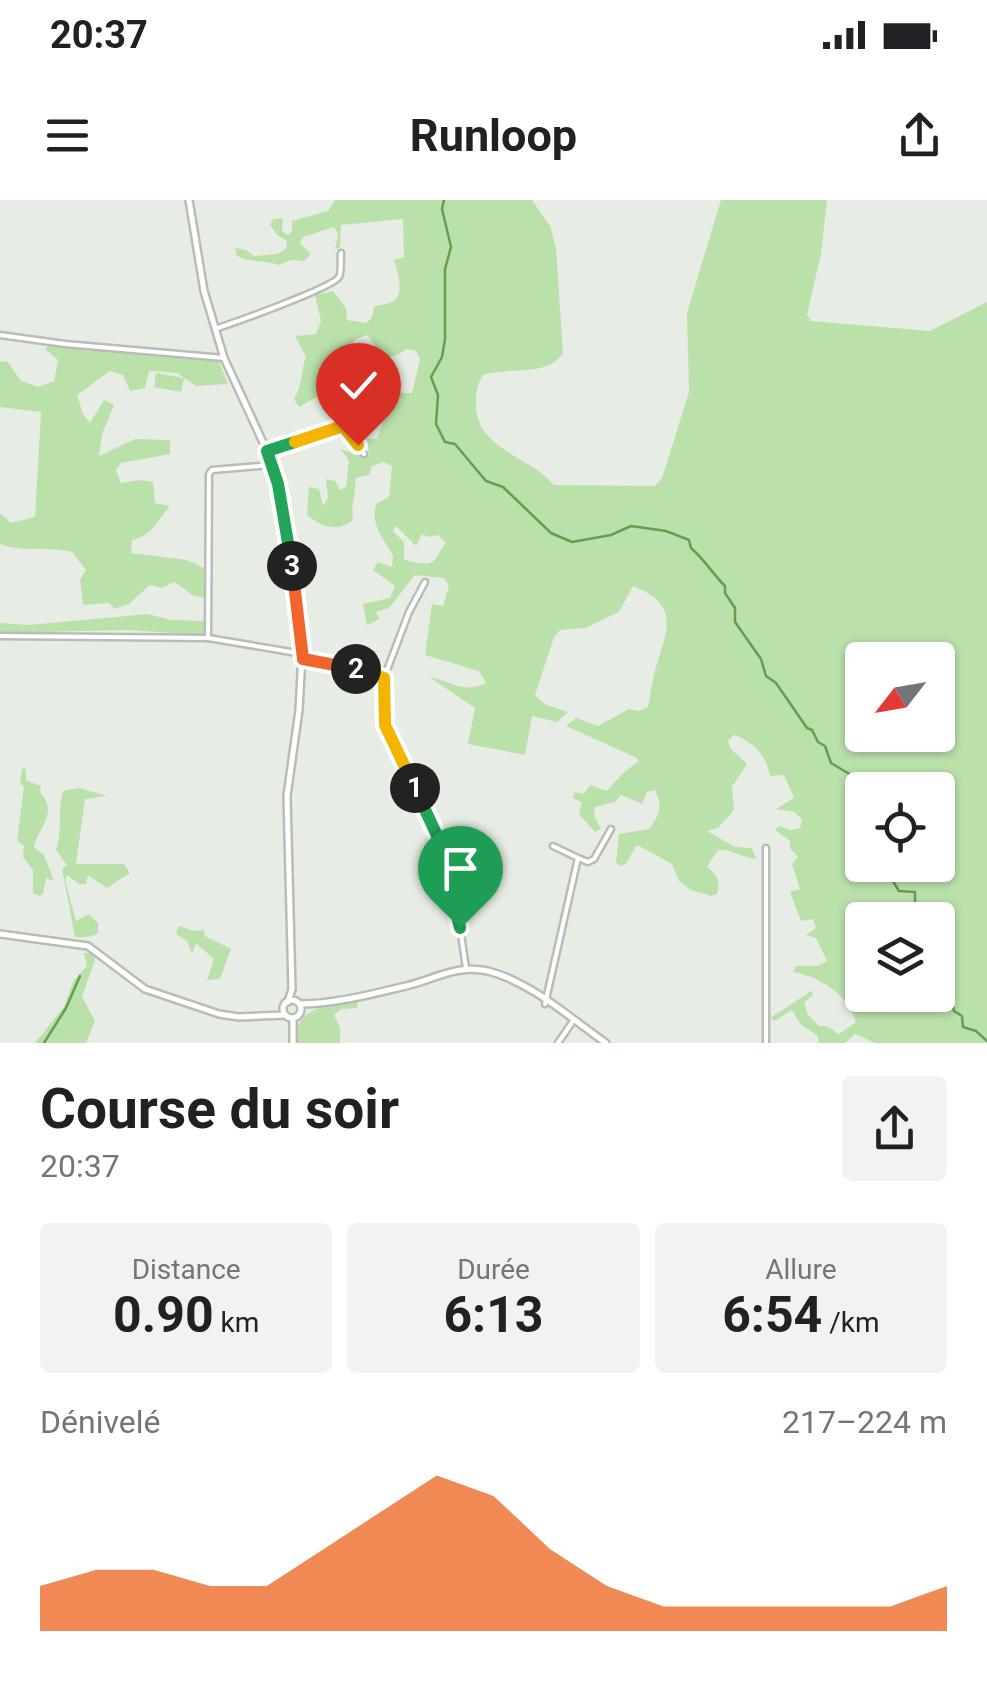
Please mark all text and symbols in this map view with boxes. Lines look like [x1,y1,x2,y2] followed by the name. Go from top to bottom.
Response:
[50,13,148,57] text: 20:37
[40,108,95,163] icon: menu
[892,108,947,163] icon: share
[410,109,577,162] text: Runloop
[316,343,401,446] pin
[331,358,386,413] icon: check
[267,541,317,591] pin: 3
[284,549,300,582] text: 3
[845,642,955,752] north arrow
[845,642,955,1012] map controls
[331,644,381,694] pin: 2
[348,652,364,685] text: 2
[390,763,440,813] pin: 1
[407,771,423,804] text: 1
[845,772,955,882] button: locate
[418,826,503,929] pin
[433,841,488,896] icon: arrive
[845,902,955,1012] button: layers
[842,1076,947,1181] button: share
[40,1077,399,1141] text: Course du soir
[40,1147,120,1185] text: 20:37
[132,1253,241,1286] text: Distance
[457,1253,530,1286] text: Durée
[765,1253,837,1286] text: Allure
[113,1286,214,1344] text: 0.90
[443,1286,544,1344] text: 6:13
[722,1286,822,1344] text: 6:54
[214,1306,259,1339] text: km
[822,1306,880,1339] text: /km
[40,1403,160,1441] text: Dénivelé
[782,1403,947,1441] text: 217–224 m

